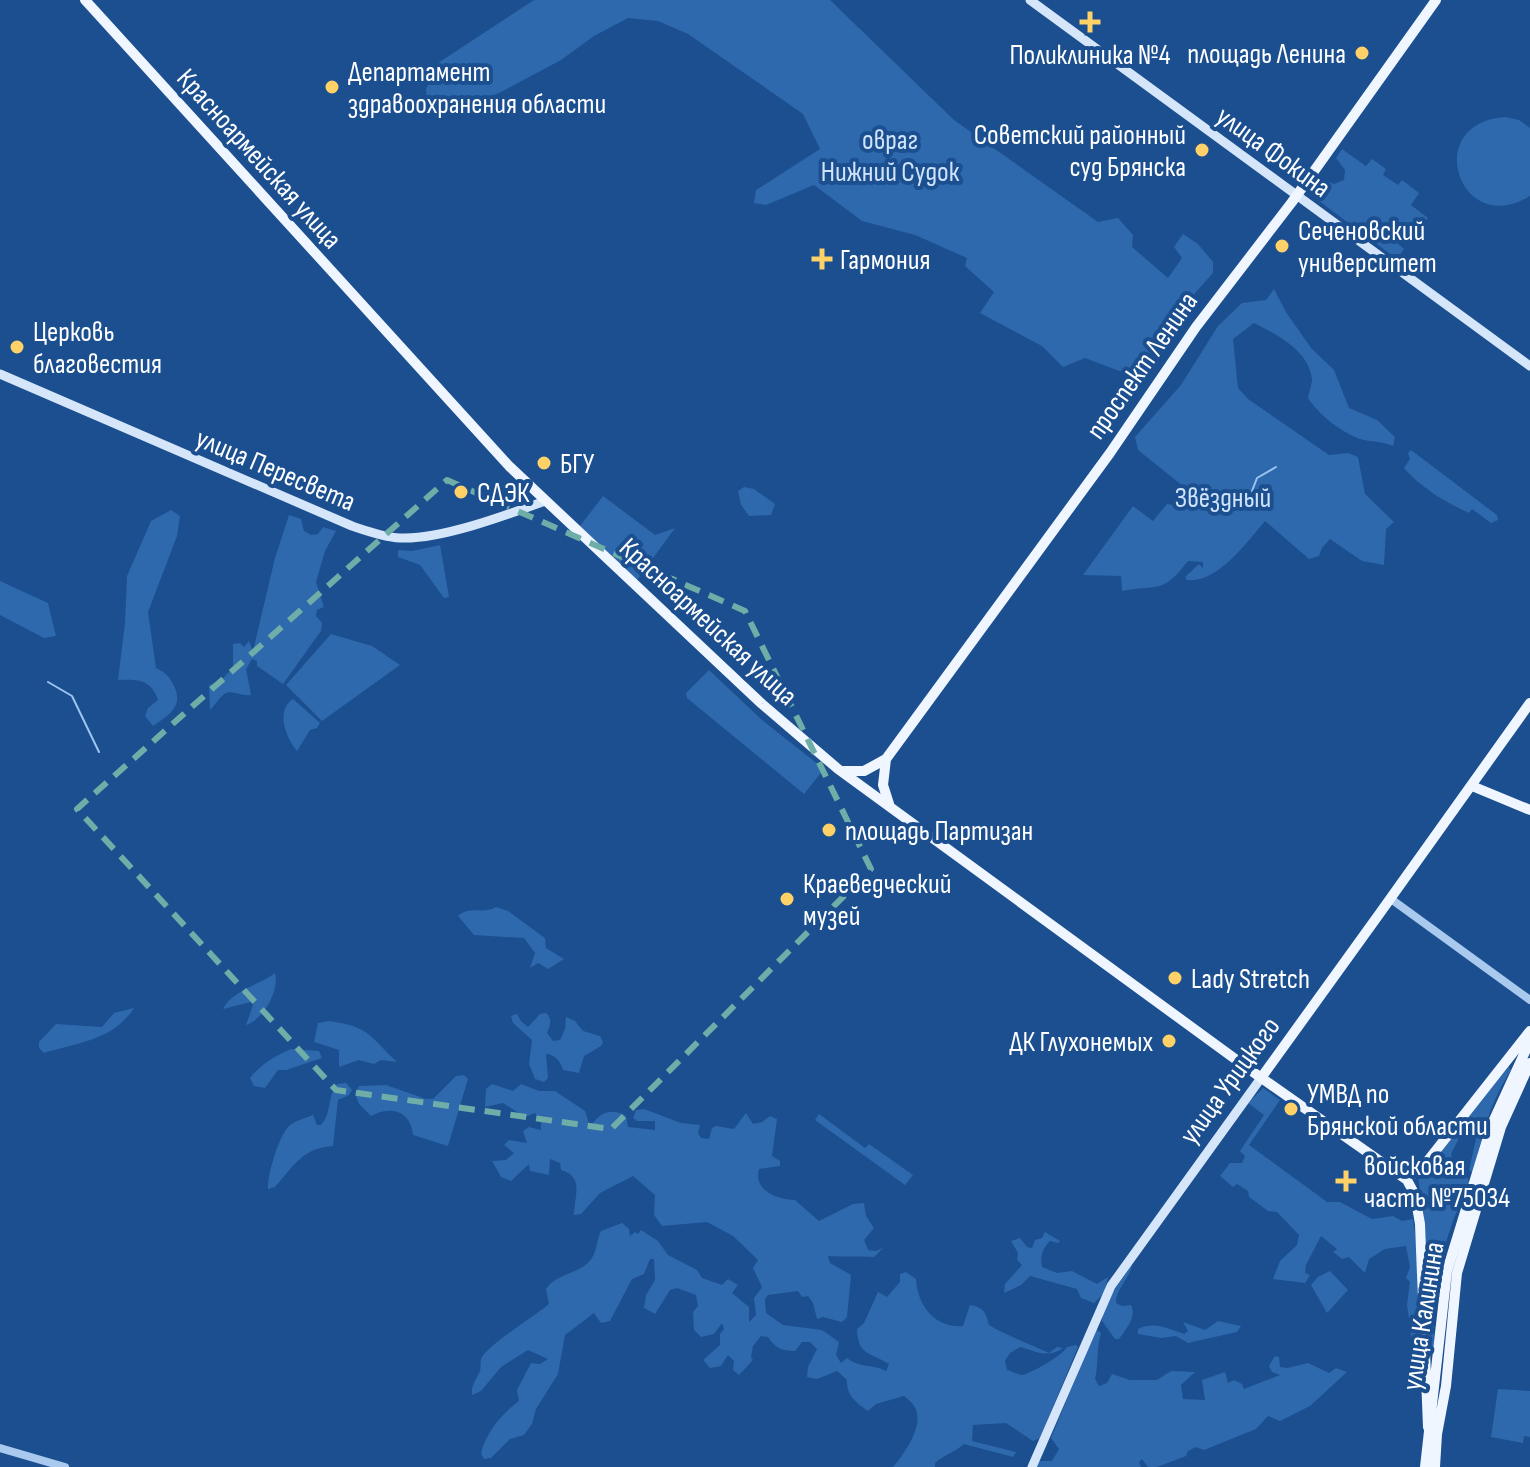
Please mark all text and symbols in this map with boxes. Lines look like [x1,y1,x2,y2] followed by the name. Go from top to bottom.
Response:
[1079,11,1101,33] marker: Поликлиника №4
[1187,38,1346,71] place label: площадь Ленина
[1009,39,1171,72] place label: Поликлиника №4
[1353,44,1371,62] marker: площадь Ленина
[348,56,606,121] place label: Департамент здравоохранения области
[169,62,348,256] street label: Красноармейская улица
[323,78,341,96] marker: Департамент здравоохранения области
[1210,100,1337,205] street label: улица Фокина
[974,119,1186,184] place label: Советский районный суд Брянска
[821,124,960,189] park label: овраг Нижний Судок
[1193,141,1211,159] marker: Советский районный суд Брянска
[1298,215,1437,280] place label: Сеченовский университет
[1273,237,1291,255] marker: Сеченовский университет
[840,244,930,277] place label: Гармония
[811,248,833,270] marker: Гармония
[1079,286,1205,446] street label: проспект Ленина
[33,316,162,381] place label: Церковь благовестия
[8,338,26,356] marker: Церковь благовестия
[191,422,360,519] street label: улица Пересвета
[560,448,594,481] place label: БГУ
[535,454,553,472] marker: БГУ
[477,477,530,510] place label: СДЭК
[1175,482,1271,515] park label: Звёздный
[452,483,470,501] marker: СДЭК
[612,531,804,713] street label: Красноармейская улица
[845,815,1033,848] place label: площадь Партизан
[820,821,838,839] marker: площадь Партизан
[803,868,951,933] place label: Краеведческий музей
[778,890,796,908] marker: Краеведческий музей
[1191,963,1310,996] place label: Lady Stretch
[1166,969,1184,987] marker: Lady Stretch
[1173,1011,1287,1151] street label: улица Урицкого
[1009,1026,1153,1059] place label: ДК Глухонемых
[1160,1032,1178,1050] marker: ДК Глухонемых
[1307,1078,1488,1143] place label: УМВД по Брянской области
[1282,1100,1300,1118] marker: УМВД по Брянской области
[1364,1150,1510,1215] place label: войсковая часть №75034
[1335,1170,1357,1192] marker: войсковая часть №75034
[1395,1240,1451,1393] street label: улица Калинина

